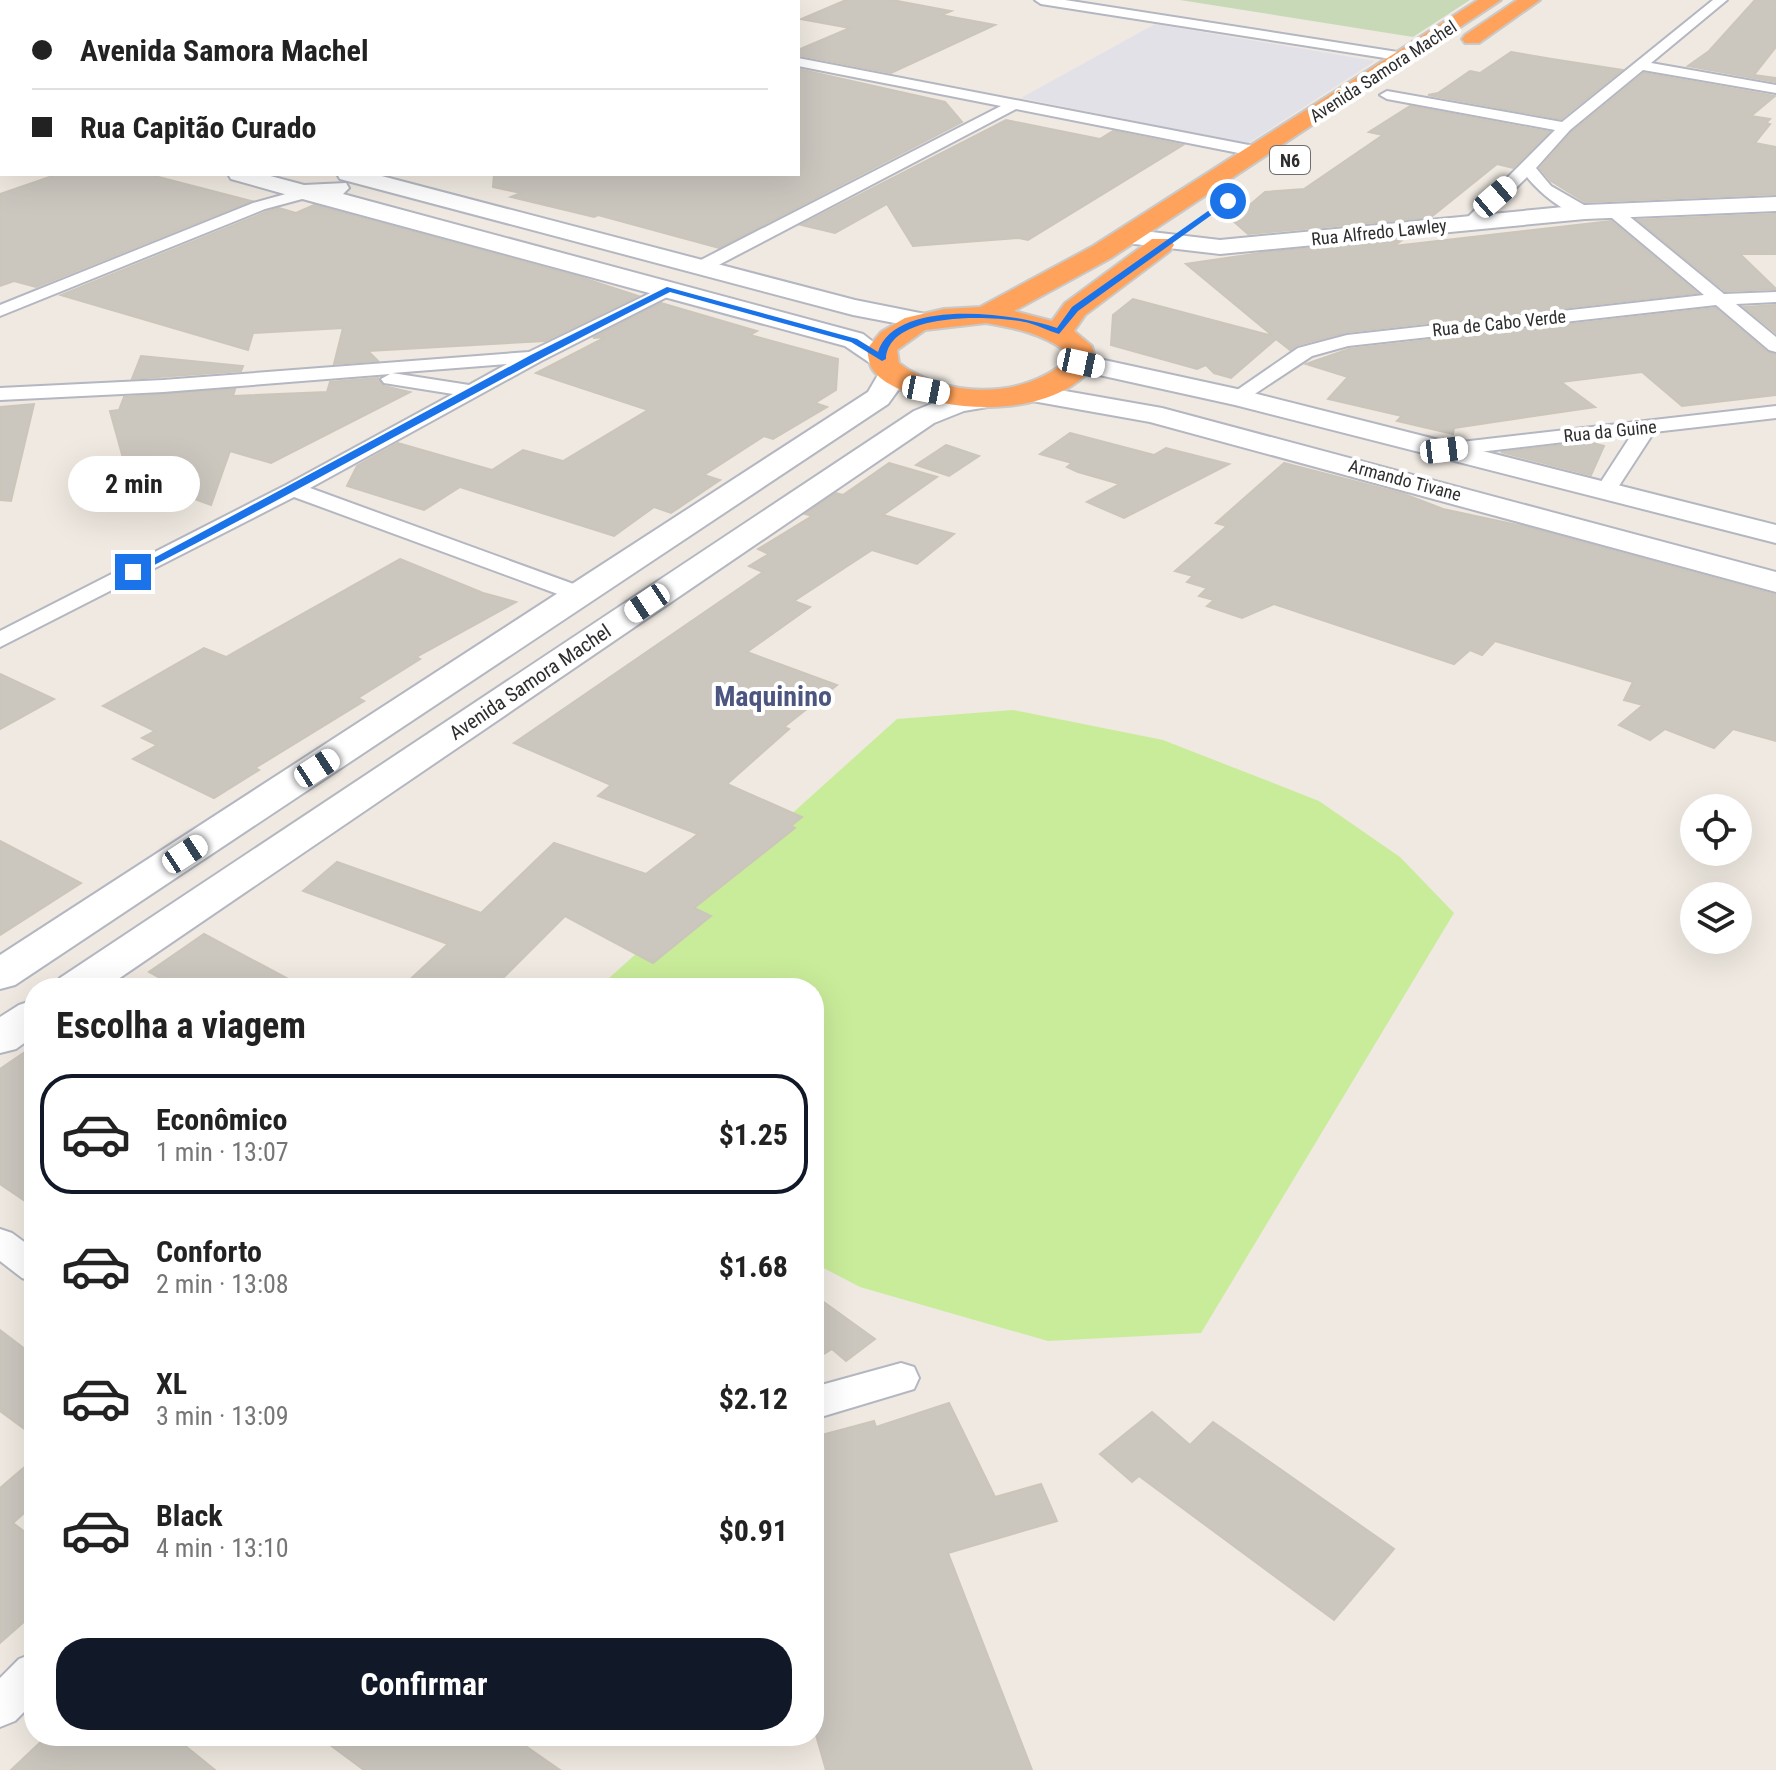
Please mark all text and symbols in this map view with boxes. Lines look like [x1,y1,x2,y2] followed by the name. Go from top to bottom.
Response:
[1306,16,1460,126] street label: Avenida Samora Machel
[80,33,368,68] text: Avenida Samora Machel
[80,110,316,145] text: Rua Capitão Curado
[1270,146,1310,174] road number: N6
[1469,172,1521,222] car
[1210,183,1246,219] route start
[1310,214,1448,250] street label: Rua Alfredo Lawley
[1431,306,1567,340] street label: Rua de Cabo Verde
[1055,346,1107,380] car
[900,374,952,406] car
[1562,416,1658,446] street label: Rua da Guine
[1419,435,1469,465] car
[1347,455,1463,505] street label: Armando Tivane
[67,456,199,512] callout: 2 min
[105,469,163,499] text: 2 min
[115,554,151,590] route end
[620,580,674,626] car
[445,619,615,745] street label: Avenida Samora Machel
[714,680,832,713] district label: Maquinino
[290,745,344,791] car
[1680,794,1752,954] map controls
[1680,794,1752,866] button: locate
[158,831,212,877] car
[1680,882,1752,954] button: layers
[56,1005,306,1047] text: Escolha a viagem
[60,1098,132,1170] icon: car
[156,1102,287,1137] text: Econômico
[719,1117,788,1152] text: $1.25
[156,1137,289,1167] text: 1 min · 13:07
[60,1230,132,1302] icon: car
[156,1234,262,1269] text: Conforto
[719,1249,788,1284] text: $1.68
[156,1269,289,1299] text: 2 min · 13:08
[60,1362,132,1434] icon: car
[156,1366,187,1401] text: XL
[719,1381,788,1416] text: $2.12
[156,1401,289,1431] text: 3 min · 13:09
[60,1494,132,1566] icon: car
[156,1498,223,1533] text: Black
[719,1513,788,1548] text: $0.91
[156,1533,289,1563] text: 4 min · 13:10
[56,1638,792,1730] button: Confirmar

